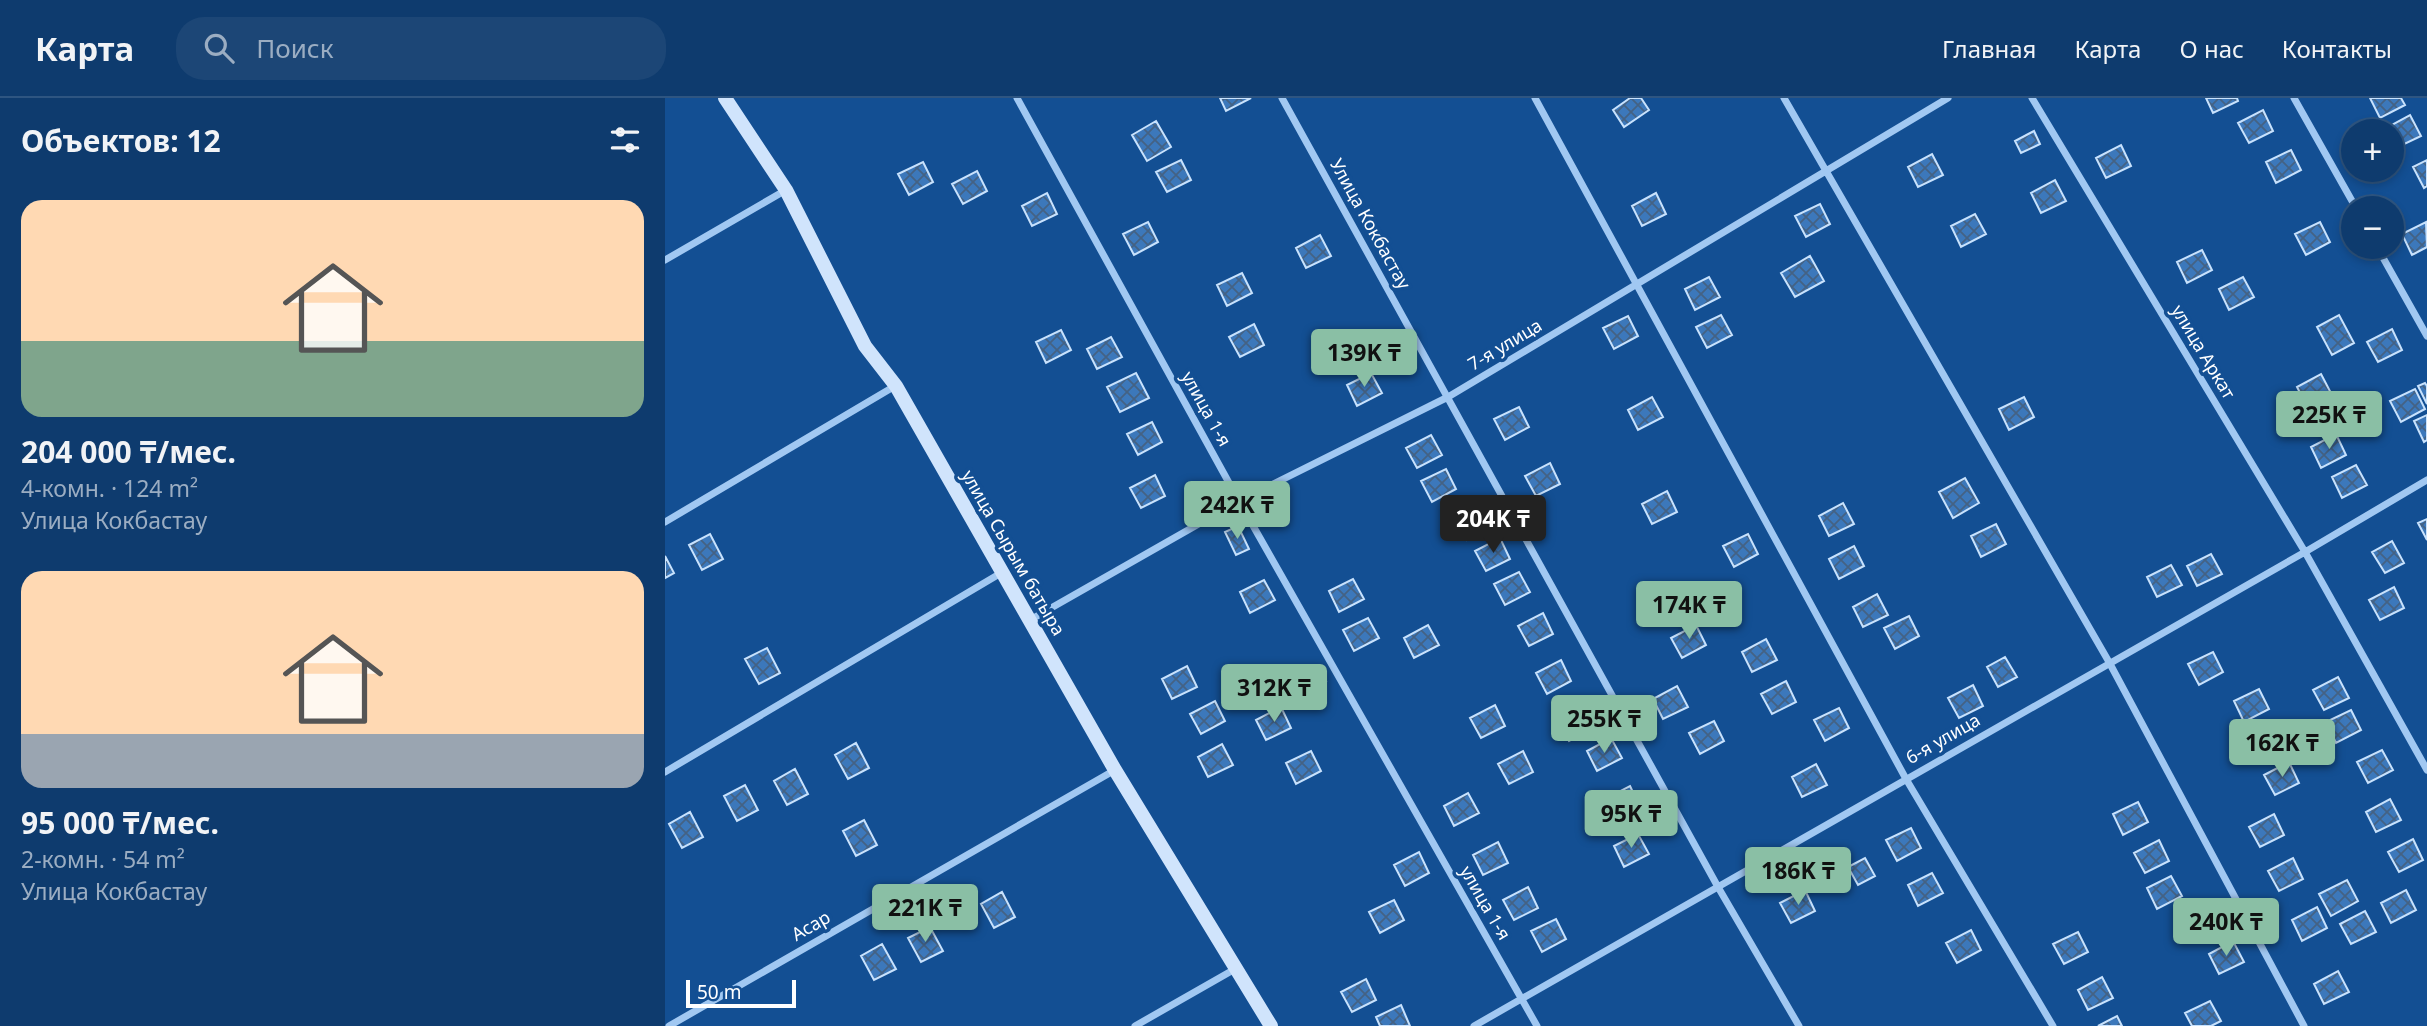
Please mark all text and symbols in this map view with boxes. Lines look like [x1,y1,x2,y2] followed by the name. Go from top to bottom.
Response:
[176,17,666,80] search box
[35,26,134,71] text: Карта
[200,29,238,67] icon: search
[256,30,333,66] text: Поиск
[1942,32,2036,65] text: Главная
[2074,32,2141,65] text: Карта
[2179,32,2244,65] text: О нас
[2282,32,2392,65] text: Контакты
[2341,119,2404,259] map controls
[2341,119,2404,182] button: +
[21,120,221,161] text: Объектов: 12
[606,121,644,159] icon: filters
[1325,154,1417,294] street label: Улица Кокбастау
[2341,196,2404,259] button: −
[270,245,396,371] icon: home
[2166,300,2242,403] street label: улица Аркат
[1463,313,1546,376] street label: 7-я улица
[1307,330,1421,389] pin: 139K ₸
[1327,336,1401,368] text: 139K ₸
[1176,367,1237,450] street label: улица 1-я
[2272,392,2386,451] pin: 225K ₸
[2292,398,2366,430] text: 225K ₸
[21,431,236,472] text: 204 000 ₸/мес.
[957,465,1071,640] street label: улица Сырым батыра
[21,472,198,504] text: 4-комн. · 124 m²
[1180,482,1294,541] pin: 242K ₸
[1200,488,1274,520] text: 242K ₸
[1436,496,1550,555] pin: 204K ₸
[1456,502,1530,534] text: 204K ₸
[21,504,207,536] text: Улица Кокбастау
[1632,582,1746,641] pin: 174K ₸
[1652,588,1726,620] text: 174K ₸
[270,616,396,742] icon: home
[1217,664,1331,724] pin: 312K ₸
[1237,671,1311,703] text: 312K ₸
[1547,696,1661,755] pin: 255K ₸
[1567,702,1641,734] text: 255K ₸
[1901,707,1984,769] street label: 6-я улица
[2225,720,2339,779] pin: 162K ₸
[2245,726,2319,758] text: 162K ₸
[1582,790,1680,850] pin: 95K ₸
[1601,797,1661,829] text: 95K ₸
[21,802,219,843] text: 95 000 ₸/мес.
[21,843,185,875] text: 2-комн. · 54 m²
[1741,848,1855,907] pin: 186K ₸
[1761,854,1835,886] text: 186K ₸
[1455,861,1517,944] street label: улица 1-я
[21,875,207,907] text: Улица Кокбастау
[868,884,982,944] pin: 221K ₸
[888,891,962,923] text: 221K ₸
[2169,898,2283,958] pin: 240K ₸
[787,904,834,946] street label: Асар
[2189,905,2263,937] text: 240K ₸
[686,977,796,1009] scale bar
[697,979,741,1005] text: 50 m

